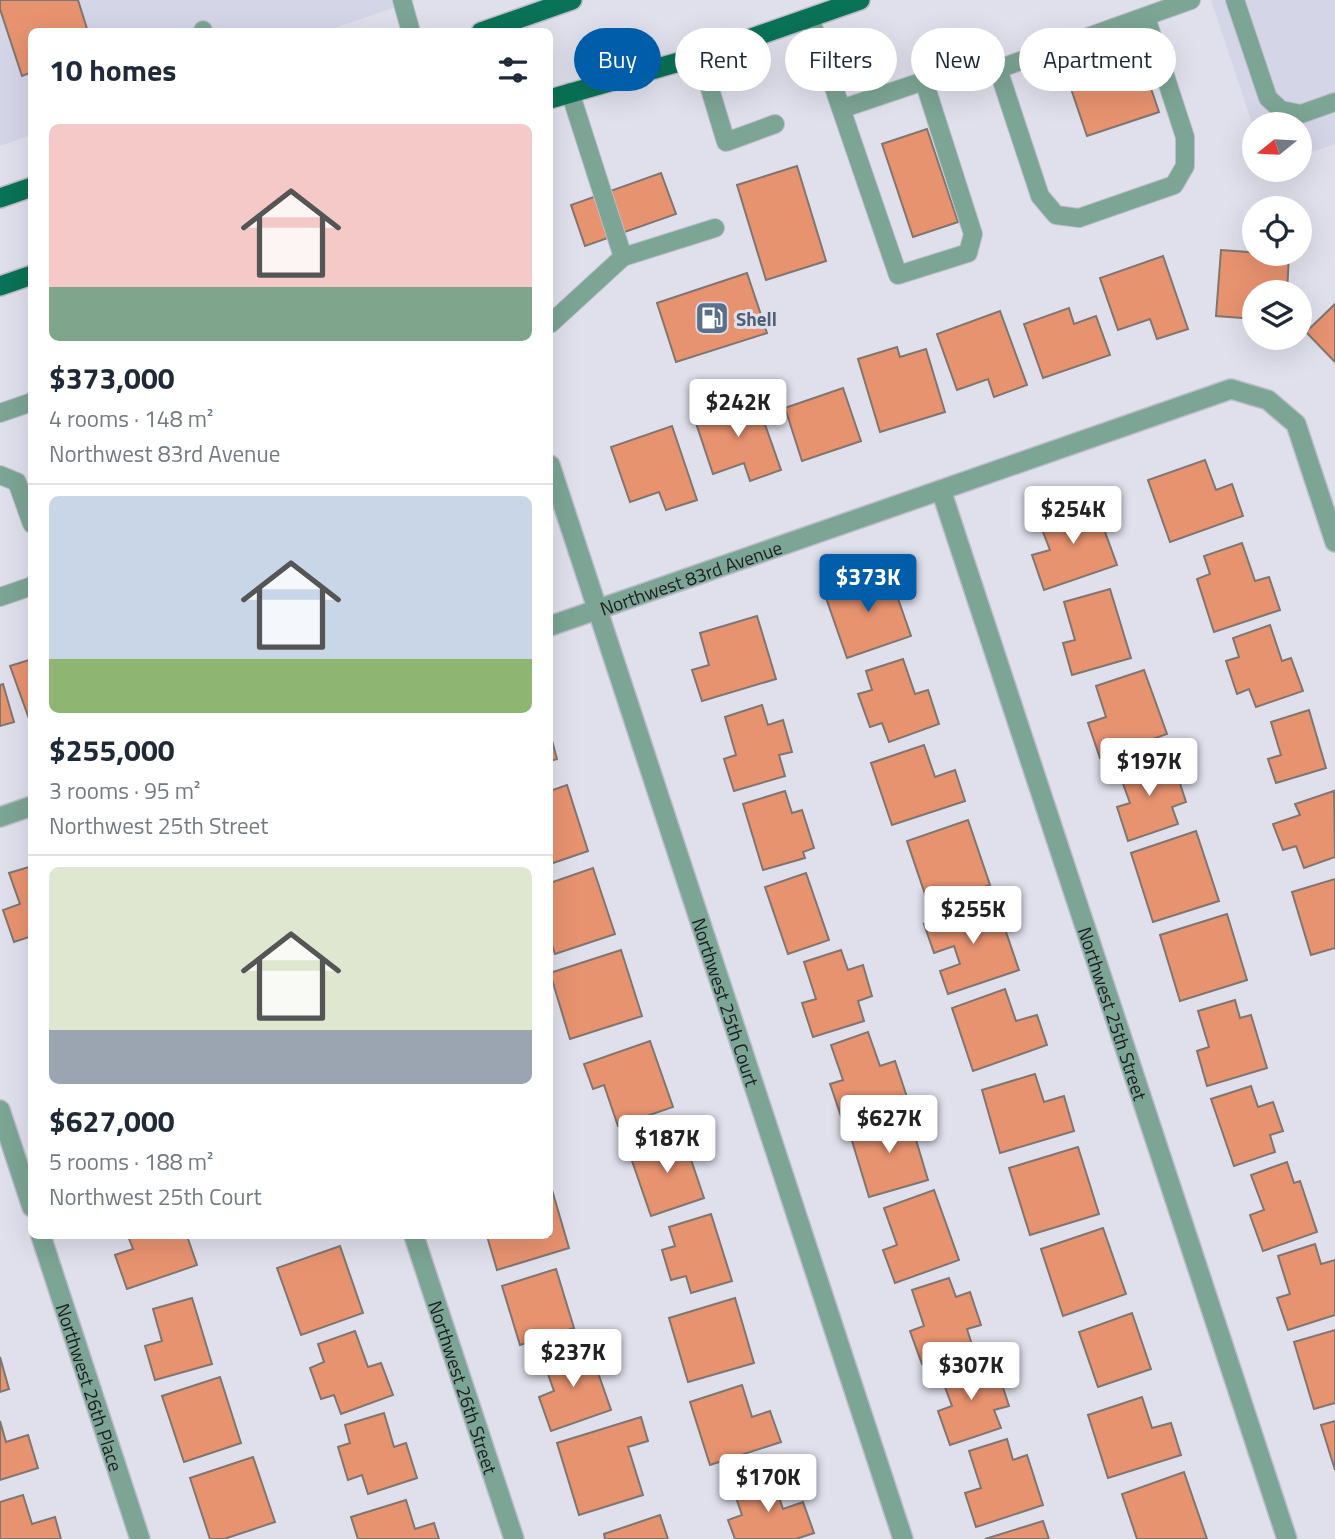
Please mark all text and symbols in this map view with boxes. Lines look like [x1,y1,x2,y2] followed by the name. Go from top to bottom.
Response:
[574,28,661,91] chip: Buy
[675,28,771,91] chip: Rent
[785,28,897,91] chip: Filters
[911,28,1005,91] chip: New
[1019,28,1176,91] chip: Apartment
[49,47,176,93] text: 10 homes
[494,51,532,89] icon: filters
[1242,112,1312,182] north arrow
[1242,112,1312,350] map controls
[228,170,354,296] icon: home
[1242,196,1312,266] button: locate
[1242,280,1312,350] button: layers
[693,299,731,337] fuel station icon: Shell
[736,304,777,333] place label: Shell
[49,355,175,401] text: $373,000
[689,380,787,439] pin: $242K
[705,384,771,419] text: $242K
[49,401,213,436] text: 4 rooms · 148 m²
[49,436,280,471] text: Northwest 83rd Avenue
[1024,486,1122,546] pin: $254K
[1040,491,1106,526] text: $254K
[596,532,786,622] street label: Northwest 83rd Avenue
[228,542,354,668] icon: home
[819,554,917,614] pin: $373K
[835,559,901,594] text: $373K
[49,727,175,773] text: $255,000
[1100,738,1198,798] pin: $197K
[1116,743,1182,778] text: $197K
[49,773,200,808] text: 3 rooms · 95 m²
[49,808,268,843] text: Northwest 25th Street
[924,886,1022,946] pin: $255K
[940,891,1006,926] text: $255K
[228,913,354,1039] icon: home
[685,914,768,1090] street label: Northwest 25th Court
[1071,923,1156,1104] street label: Northwest 25th Street
[840,1096,938,1155] pin: $627K
[49,1098,175,1144] text: $627,000
[856,1100,922,1135] text: $627K
[618,1116,716,1175] pin: $187K
[634,1120,700,1155] text: $187K
[49,1144,213,1179] text: 5 rooms · 188 m²
[49,1179,262,1214] text: Northwest 25th Court
[422,1296,506,1478] street label: Northwest 26th Street
[49,1299,131,1475] street label: Northwest 26th Place
[524,1330,622,1389] pin: $237K
[540,1334,606,1369] text: $237K
[922,1342,1020,1402] pin: $307K
[938,1347,1004,1382] text: $307K
[719,1454,817,1514] pin: $170K
[735,1459,801,1494] text: $170K

